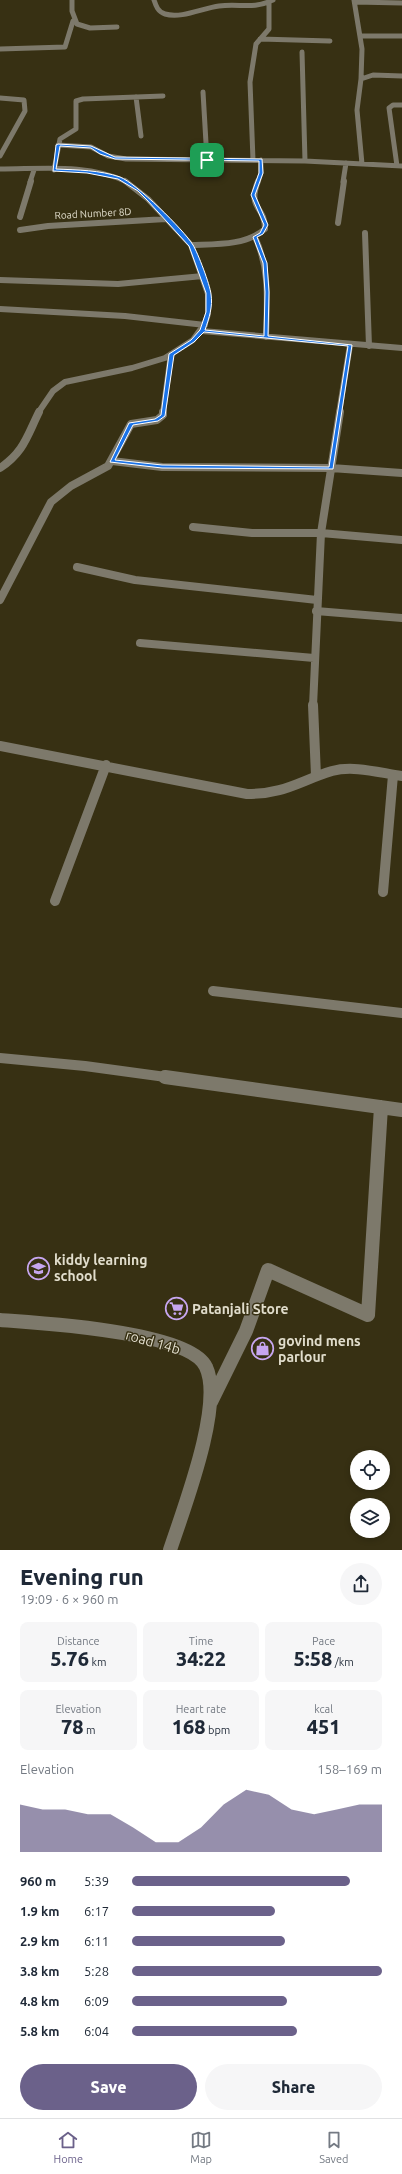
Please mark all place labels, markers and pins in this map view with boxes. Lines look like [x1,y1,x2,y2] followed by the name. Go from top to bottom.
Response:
[190,143,224,177] pin
[54,1252,147,1284] place label: kiddy learning school
[26,1255,52,1281] school or university icon: kiddy learning school
[163,1296,189,1322] supermarket icon: Patanjali Store
[192,1301,289,1317] place label: Patanjali Store
[278,1333,361,1365] place label: govind mens parlour
[249,1336,275,1362] shop icon: govind mens parlour

